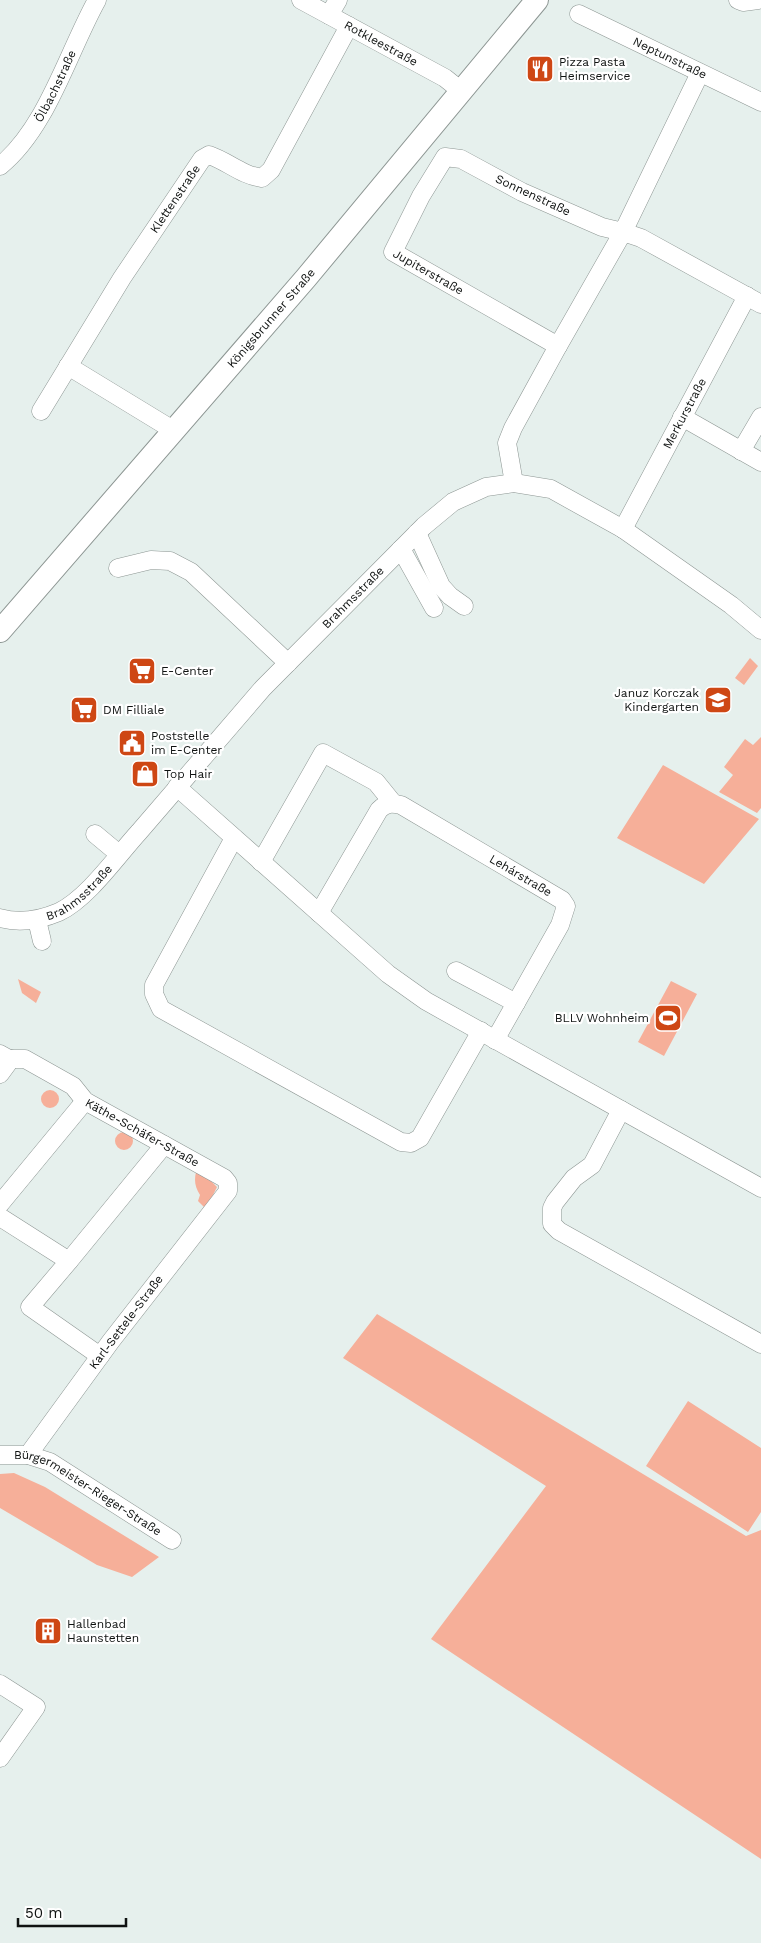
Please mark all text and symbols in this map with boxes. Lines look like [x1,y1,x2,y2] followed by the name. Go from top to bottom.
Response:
[342,18,420,69] street label: Rotkleestraße
[631,34,709,82] street label: Neptunstraße
[31,48,79,125] street label: Ölbachstraße
[525,54,555,84] restaurant icon: Pizza Pasta Heimservice
[559,55,631,83] place label: Pizza Pasta Heimservice
[147,162,203,236] street label: Klettenstraße
[493,171,573,219] street label: Sonnenstraße
[391,247,466,298] street label: Jupiterstraße
[224,266,318,371] street label: Königsbrunner Straße
[660,376,709,451] street label: Merkurstraße
[319,563,387,631] street label: Brahmsstraße
[127,656,157,686] supermarket icon: E-Center
[161,664,214,678] place label: E-Center
[703,685,733,715] school or university icon: Januz Korczak Kindergarten
[614,686,699,714] place label: Januz Korczak Kindergarten
[69,695,99,725] supermarket icon: DM Filliale
[103,703,165,717] place label: DM Filliale
[117,728,147,758] public building icon: Poststelle im E-Center
[151,729,222,757] place label: Poststelle im E-Center
[130,759,160,789] shop icon: Top Hair
[164,767,212,781] place label: Top Hair
[487,852,554,899] street label: Lehárstraße
[44,862,115,923] street label: Brahmsstraße
[653,1003,683,1033] sports icon: BLLV Wohnheim
[555,1011,649,1025] place label: BLLV Wohnheim
[83,1096,202,1170] street label: Käthe-Schäfer-Straße
[86,1272,166,1372] street label: Karl-Settele-Straße
[14,1448,164,1538] street label: Bürgermeister-Rieger-Straße
[33,1616,63,1646] building icon: Hallenbad Haunstetten
[67,1617,139,1645] place label: Hallenbad Haunstetten
[18,1896,125,1928] scale bar
[25,1904,62,1922] text: 50 m

